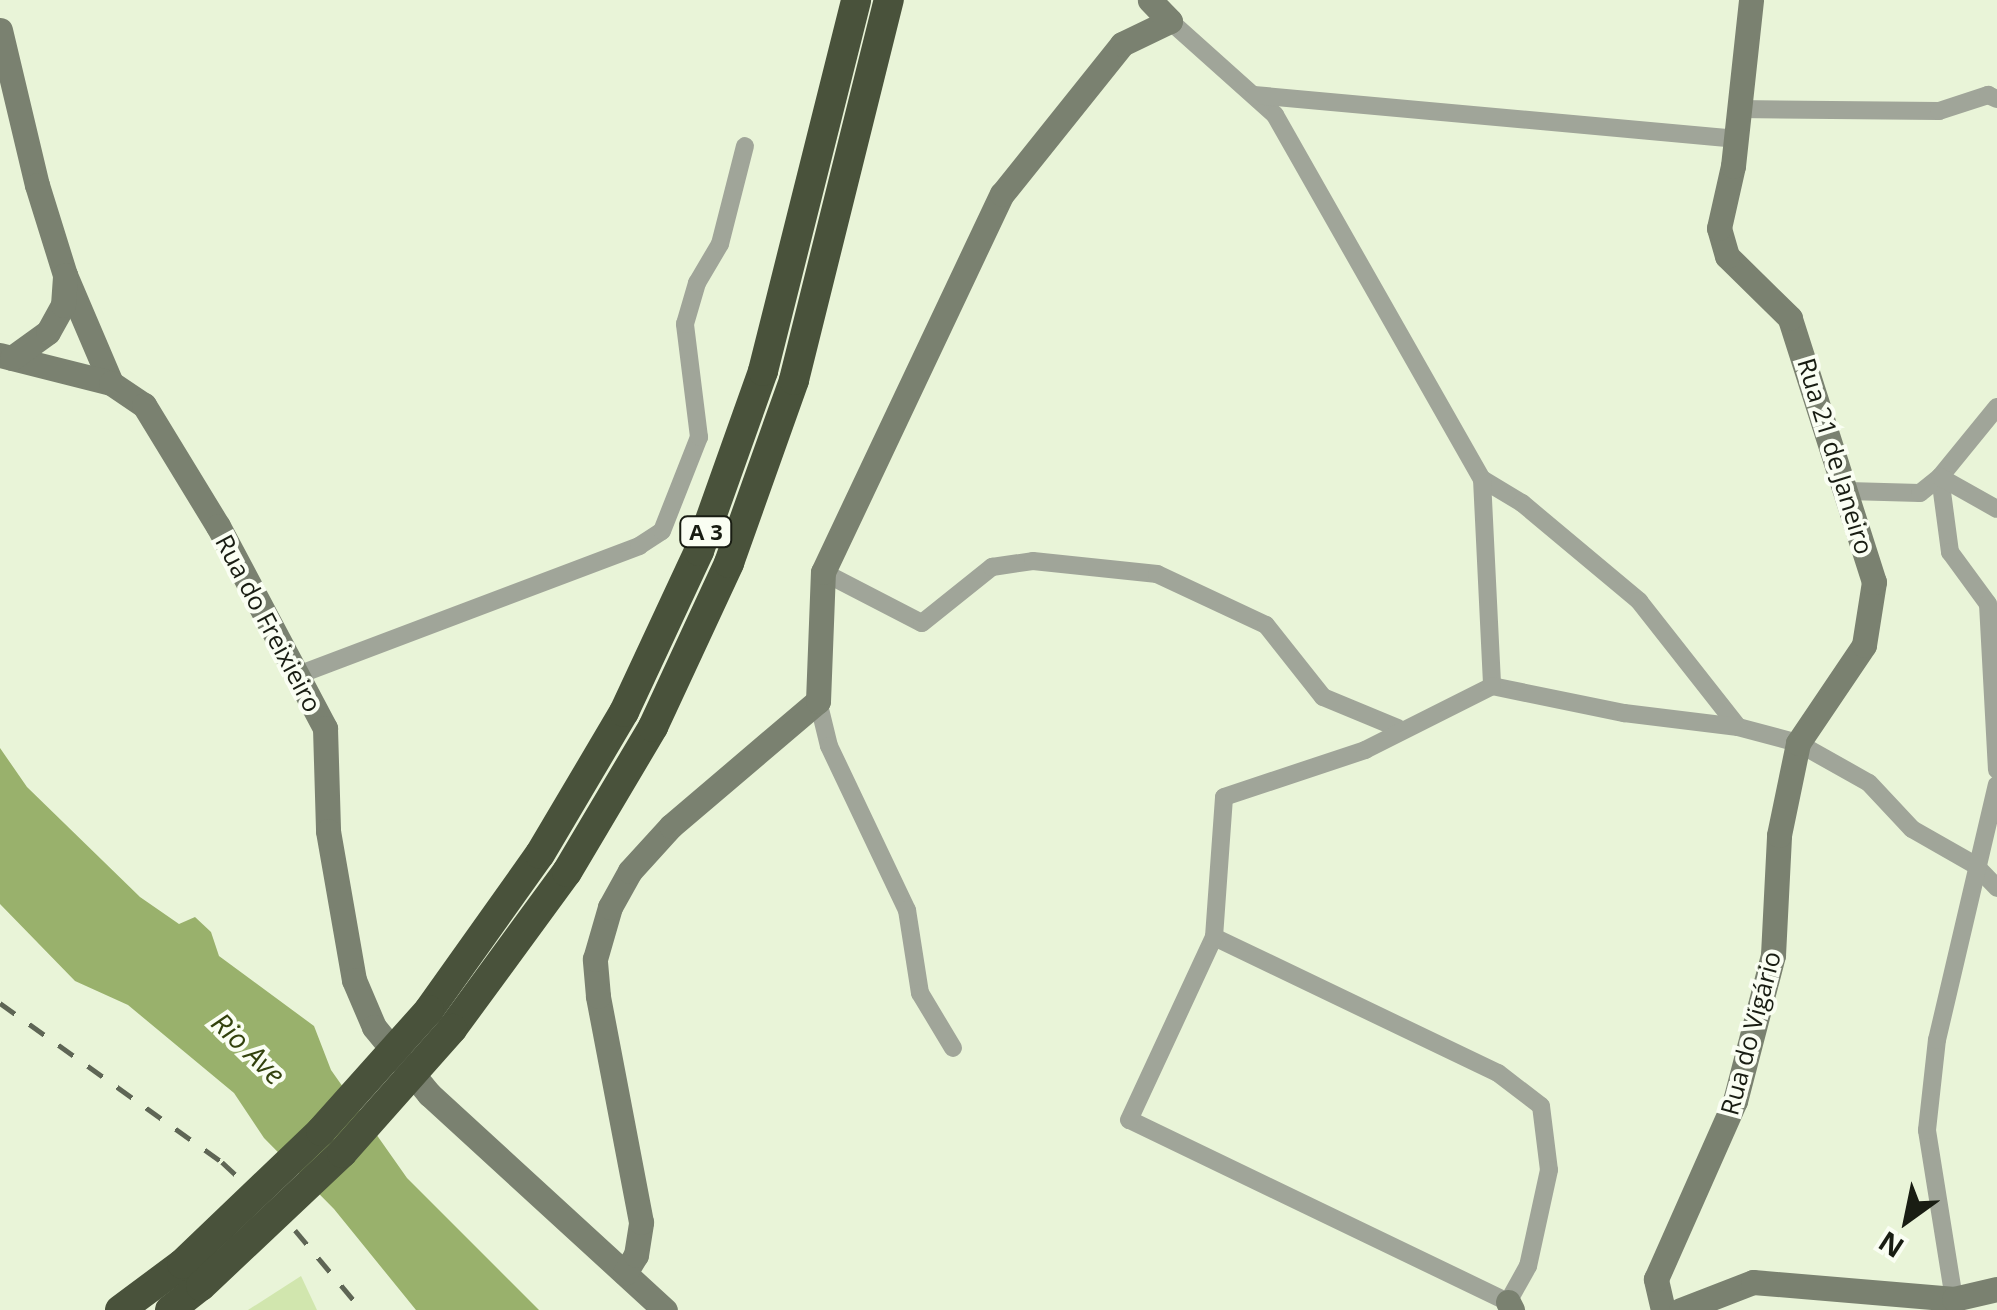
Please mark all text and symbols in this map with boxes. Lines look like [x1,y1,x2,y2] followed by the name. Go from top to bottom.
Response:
[1792,354,1880,558] street label: Rua 21 de Janeiro
[678,515,734,549] road number: A 3
[210,529,328,717] street label: Rua do Freixieiro
[1714,948,1786,1118] street label: Rua do Vigário
[205,1005,293,1091] water label: Rio Ave
[1857,1170,1957,1270] north arrow
[1871,1223,1911,1267] text: N

